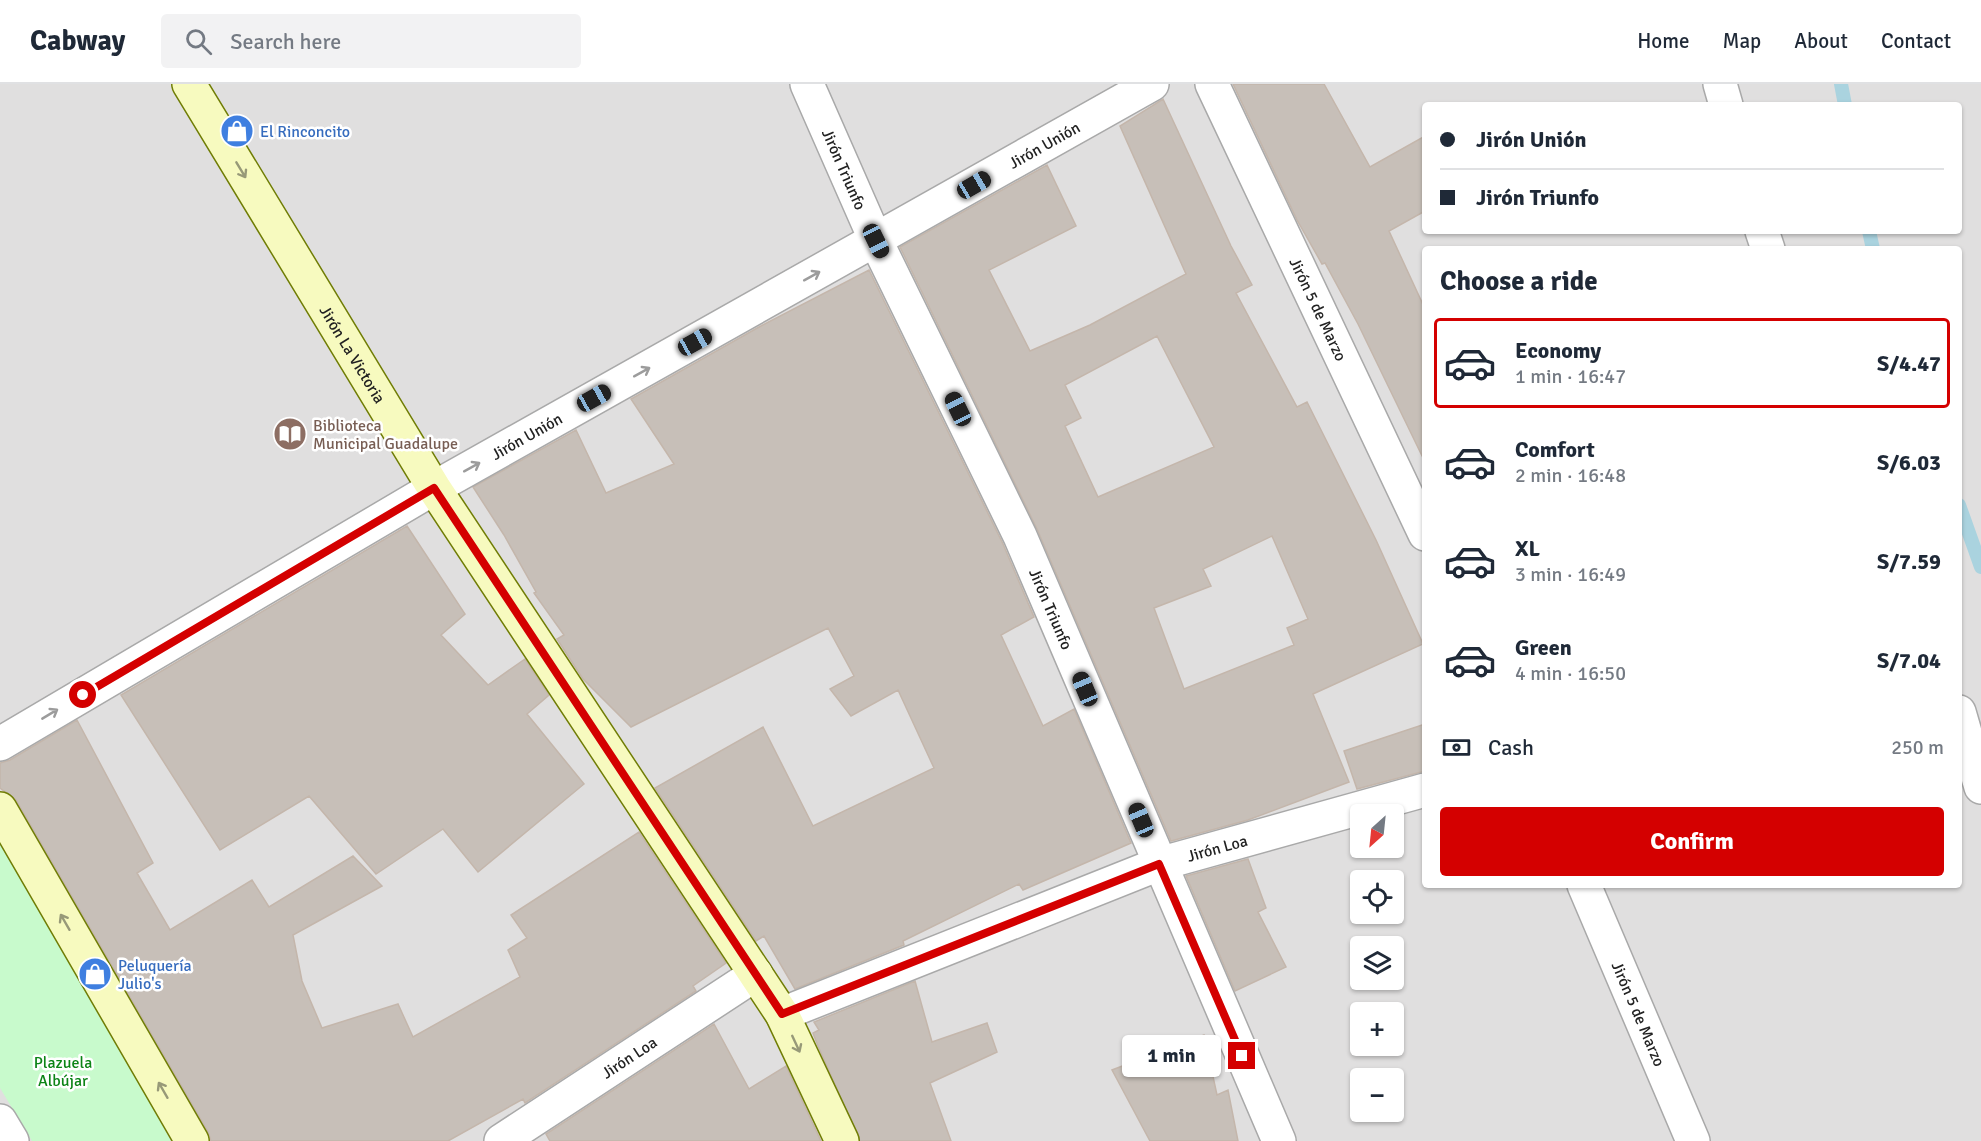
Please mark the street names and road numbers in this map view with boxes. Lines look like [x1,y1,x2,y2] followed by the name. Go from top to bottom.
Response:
[1006,118,1084,174] street label: Jirón Unión
[817,126,870,213] street label: Jirón Triunfo
[1285,254,1351,364] street label: Jirón 5 de Marzo
[315,302,389,407] street label: Jirón La Victoria
[488,409,566,465] street label: Jirón Unión
[1024,566,1076,653] street label: Jirón Triunfo
[1185,831,1250,867] street label: Jirón Loa
[1607,959,1669,1070] street label: Jirón 5 de Marzo
[598,1033,661,1083] street label: Jirón Loa

